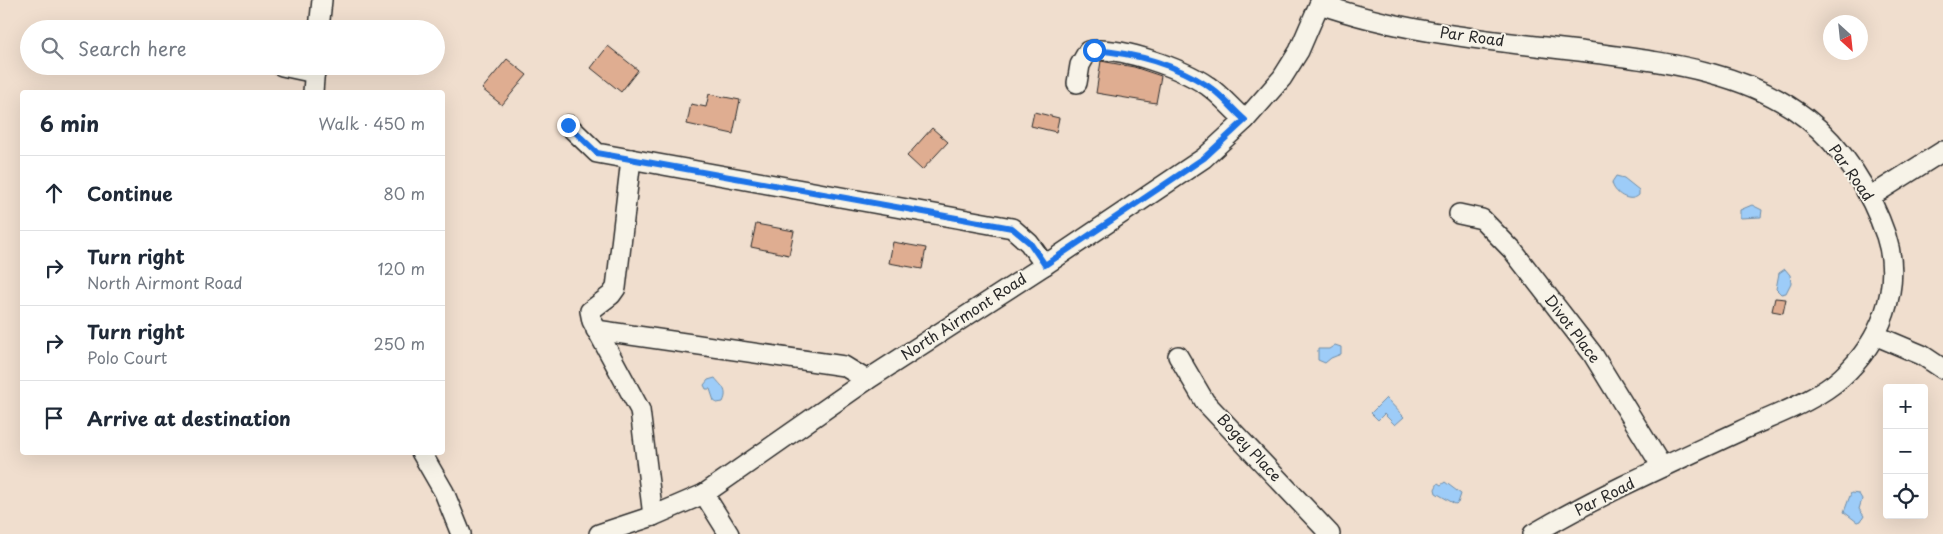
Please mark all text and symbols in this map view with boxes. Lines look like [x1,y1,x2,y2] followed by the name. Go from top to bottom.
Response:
[1823,15,1868,60] north arrow
[20,20,445,75] search box
[1438,20,1506,51] street label: Par Road
[38,34,66,62] icon: search
[78,34,187,62] text: Search here
[1083,39,1106,62] route start
[40,107,99,139] text: 6 min
[319,111,425,135] text: Walk · 450 m
[557,114,580,137] route end
[1824,139,1880,205] street label: Par Road
[40,179,68,207] icon: ahead
[87,179,173,207] text: Continue
[383,181,425,205] text: 80 m
[87,242,185,270] text: Turn right
[40,254,68,282] icon: right
[378,256,425,280] text: 120 m
[896,266,1031,365] street label: North Airmont Road
[87,270,243,294] text: North Airmont Road
[1540,289,1607,367] street label: Divot Place
[87,317,185,345] text: Turn right
[40,329,68,357] icon: right
[374,331,425,355] text: 250 m
[87,345,167,369] text: Polo Court
[1883,384,1928,519] map controls
[1883,384,1928,429] button: +
[40,404,68,432] icon: arrive
[87,404,291,432] text: Arrive at destination
[1212,408,1288,486] street label: Bogey Place
[1883,429,1928,474] button: −
[1570,471,1638,521] street label: Par Road
[1883,474,1928,519] button: locate

